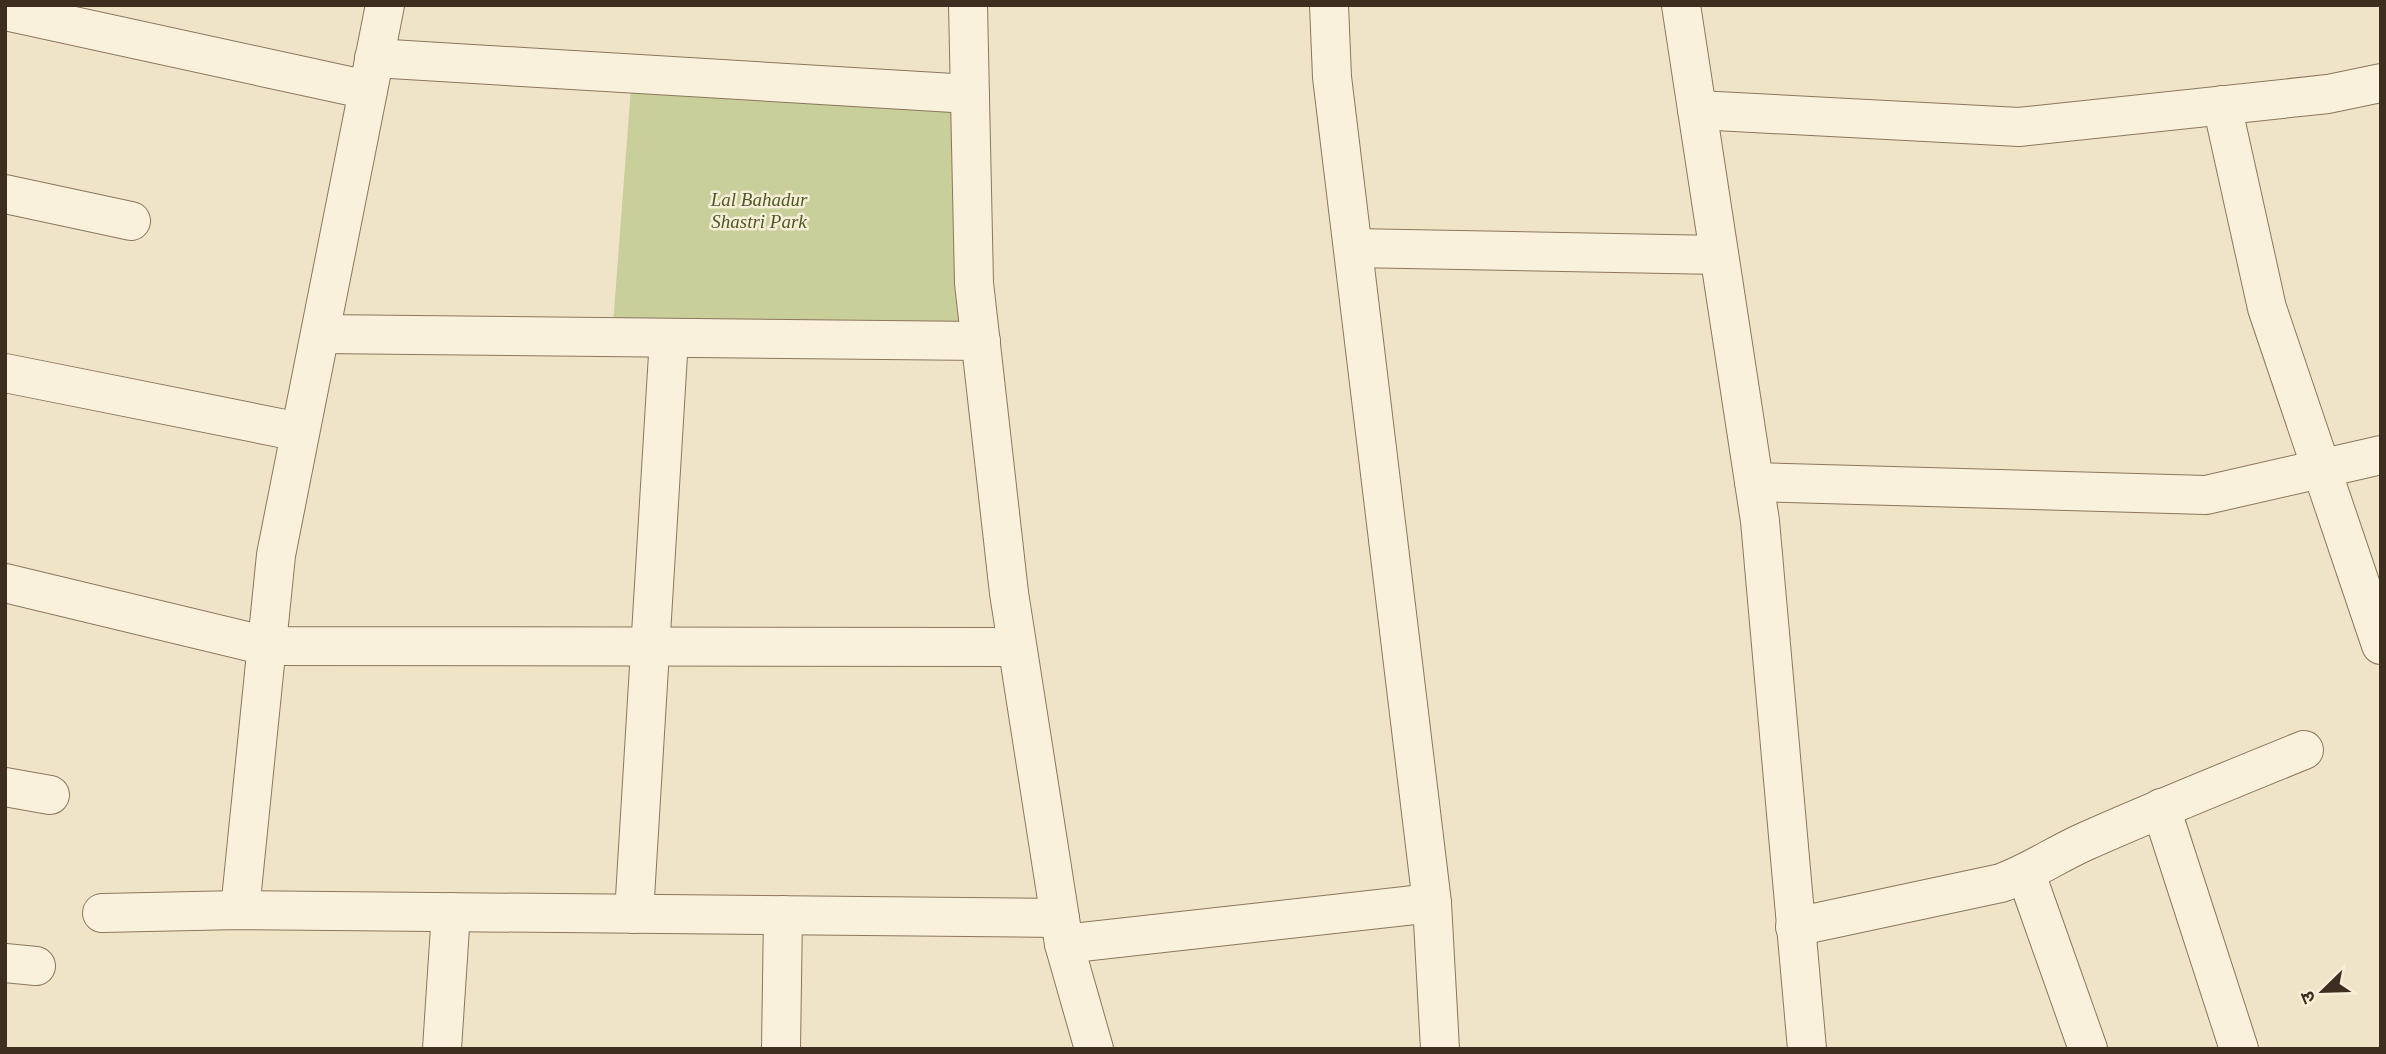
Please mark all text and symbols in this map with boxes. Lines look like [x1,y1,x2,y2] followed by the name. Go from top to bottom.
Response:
[710,189,808,232] park label: Lal Bahadur Shastri Park
[2288,956,2358,1026] north arrow
[2296,987,2320,1007] text: उ

